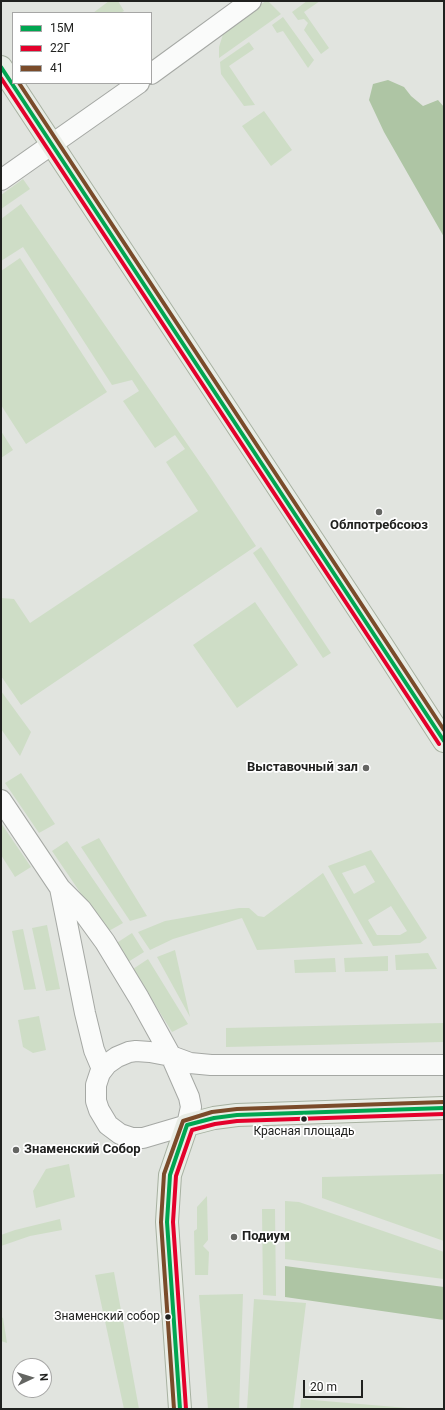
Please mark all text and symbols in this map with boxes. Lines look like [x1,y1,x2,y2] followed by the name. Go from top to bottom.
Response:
[12,12,152,84] legend
[50,21,74,35] text: 15М
[50,41,70,55] text: 22Г
[50,61,64,75] text: 41
[374,507,384,517] marker: Облпотребсоюз
[330,518,428,534] place label: Облпотребсоюз
[247,760,358,776] place label: Выставочный зал
[361,763,371,773] marker: Выставочный зал
[299,1114,309,1124] marker: Красная площадь
[253,1125,355,1139] place label: Красная площадь
[24,1142,141,1158] place label: Знаменский Собор
[11,1145,21,1155] marker: Знаменский Собор
[242,1229,290,1245] place label: Подиум
[229,1232,239,1242] marker: Подиум
[54,1310,160,1324] place label: Знаменский собор
[163,1312,173,1322] marker: Знаменский собор
[12,1358,52,1398] north arrow
[305,1372,365,1398] scale bar
[37,1373,50,1382] text: N
[310,1380,337,1394] text: 20 m

